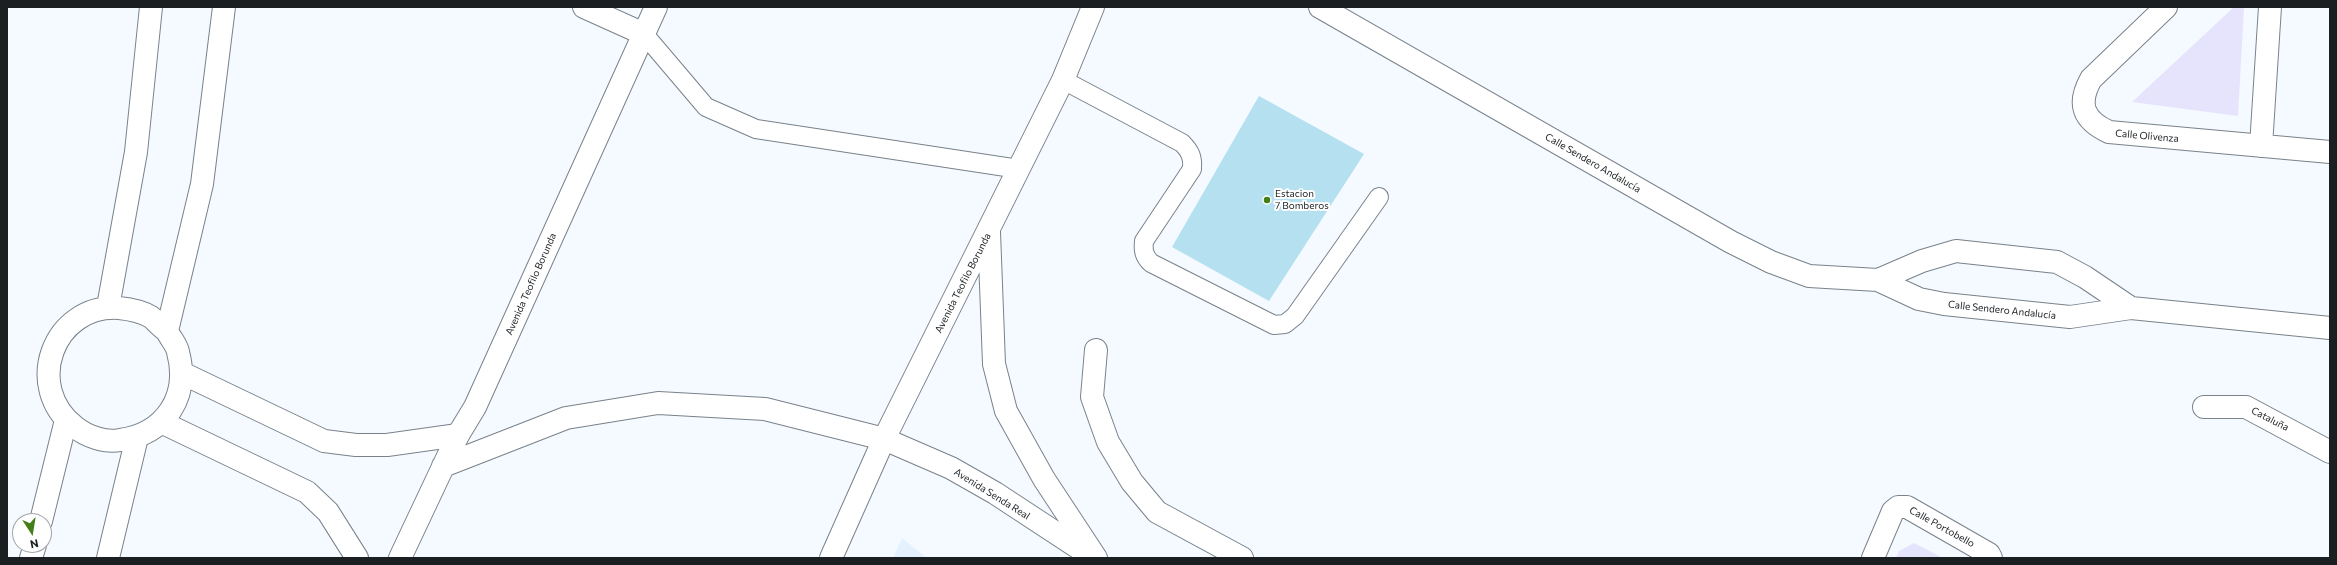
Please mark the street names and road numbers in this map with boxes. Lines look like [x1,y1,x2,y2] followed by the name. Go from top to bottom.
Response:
[2115,127,2179,145] street label: Calle Olivenza
[1543,131,1643,195] street label: Calle Sendero Andalucía
[503,231,559,337] street label: Avenida Teofilo Borunda
[933,231,993,335] street label: Avenida Teofilo Borunda
[1947,298,2057,322] street label: Calle Sendero Andalucía
[2249,404,2291,434] street label: Cataluña
[952,466,1032,522] street label: Avenida Senda Real
[1907,504,1977,550] street label: Calle Portobello

